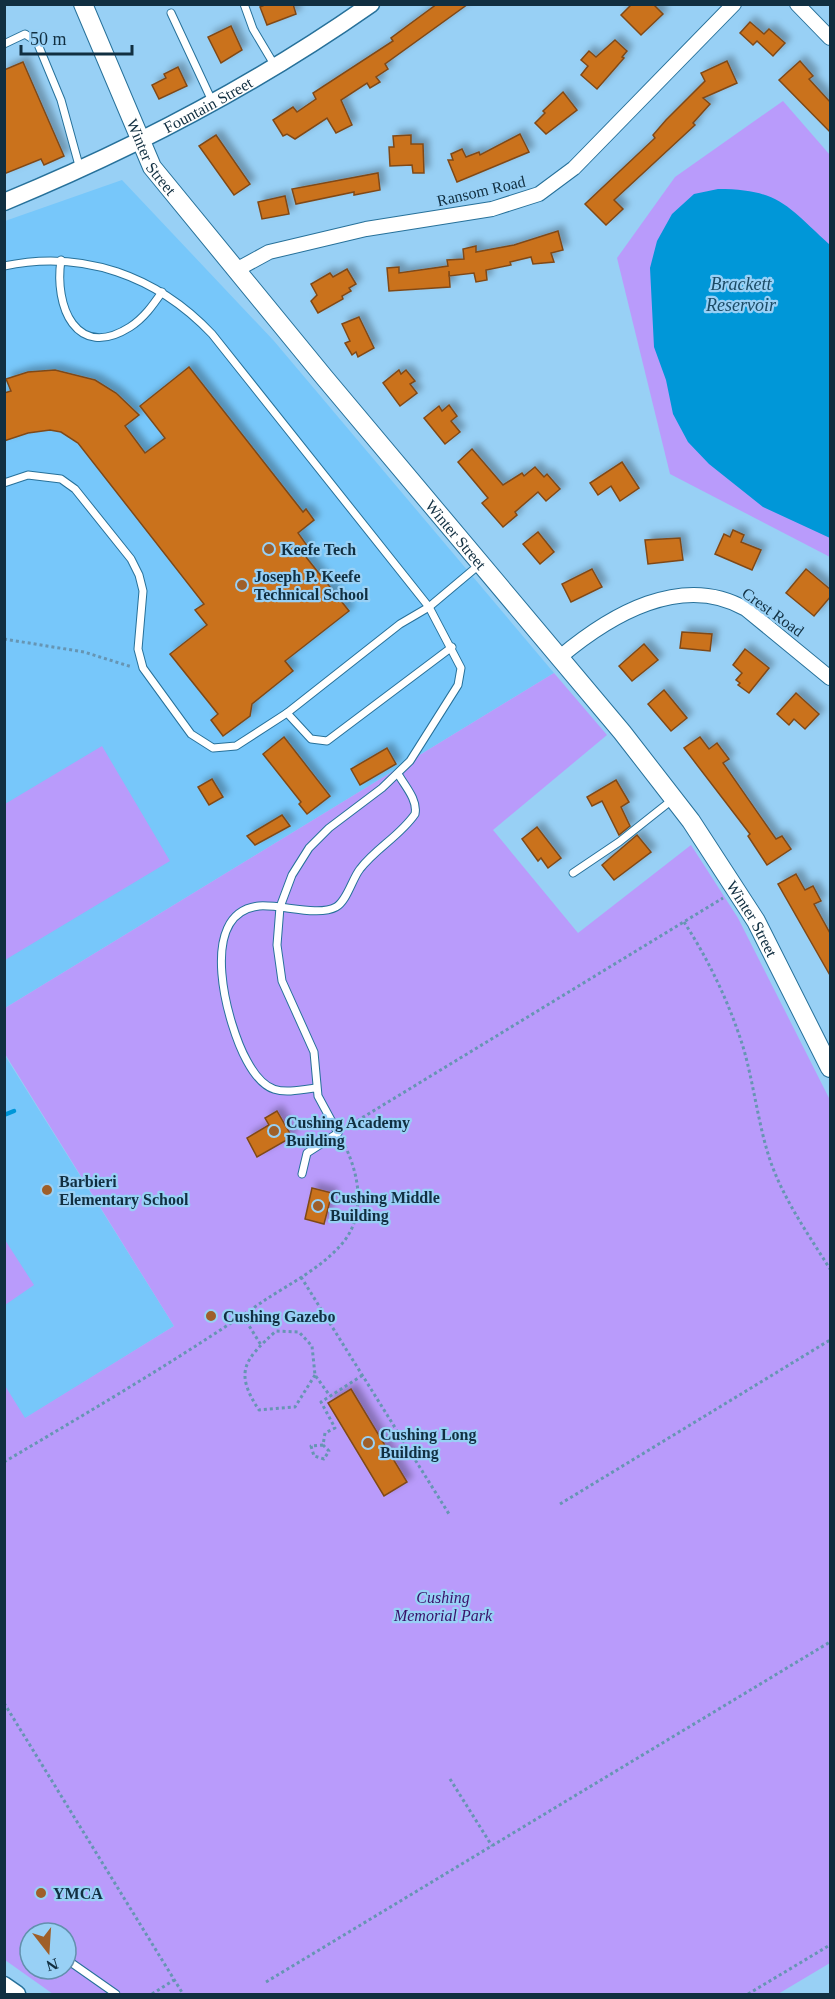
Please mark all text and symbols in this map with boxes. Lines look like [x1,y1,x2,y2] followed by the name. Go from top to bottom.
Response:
[21,18,132,56] scale bar
[30,29,67,49] text: 50 m
[161,73,256,136] street label: Fountain Street
[124,116,180,199] street label: Winter Street
[435,173,527,209] street label: Ransom Road
[705,274,777,315] water label: Brackett Reservoir
[422,496,490,573] street label: Winter Street
[281,541,356,558] place label: Keefe Tech
[262,542,276,556] marker: Keefe Tech
[254,568,369,603] place label: Joseph P. Keefe Technical School
[235,578,249,592] marker: Joseph P. Keefe Technical School
[739,584,807,640] street label: Crest Road
[724,877,781,960] street label: Winter Street
[286,1114,410,1150] place label: Cushing Academy Building
[267,1124,281,1138] marker: Cushing Academy Building
[59,1173,189,1209] place label: Barbieri Elementary School
[40,1183,54,1197] marker: Barbieri Elementary School
[330,1189,440,1225] place label: Cushing Middle Building
[311,1199,325,1213] marker: Cushing Middle Building
[223,1308,335,1326] place label: Cushing Gazebo
[204,1309,218,1323] marker: Cushing Gazebo
[380,1426,477,1462] place label: Cushing Long Building
[361,1436,375,1450] marker: Cushing Long Building
[393,1589,493,1624] park label: Cushing Memorial Park
[53,1885,103,1902] place label: YMCA
[34,1886,48,1900] marker: YMCA
[18,1921,78,1981] north arrow
[44,1955,60,1975] text: N

